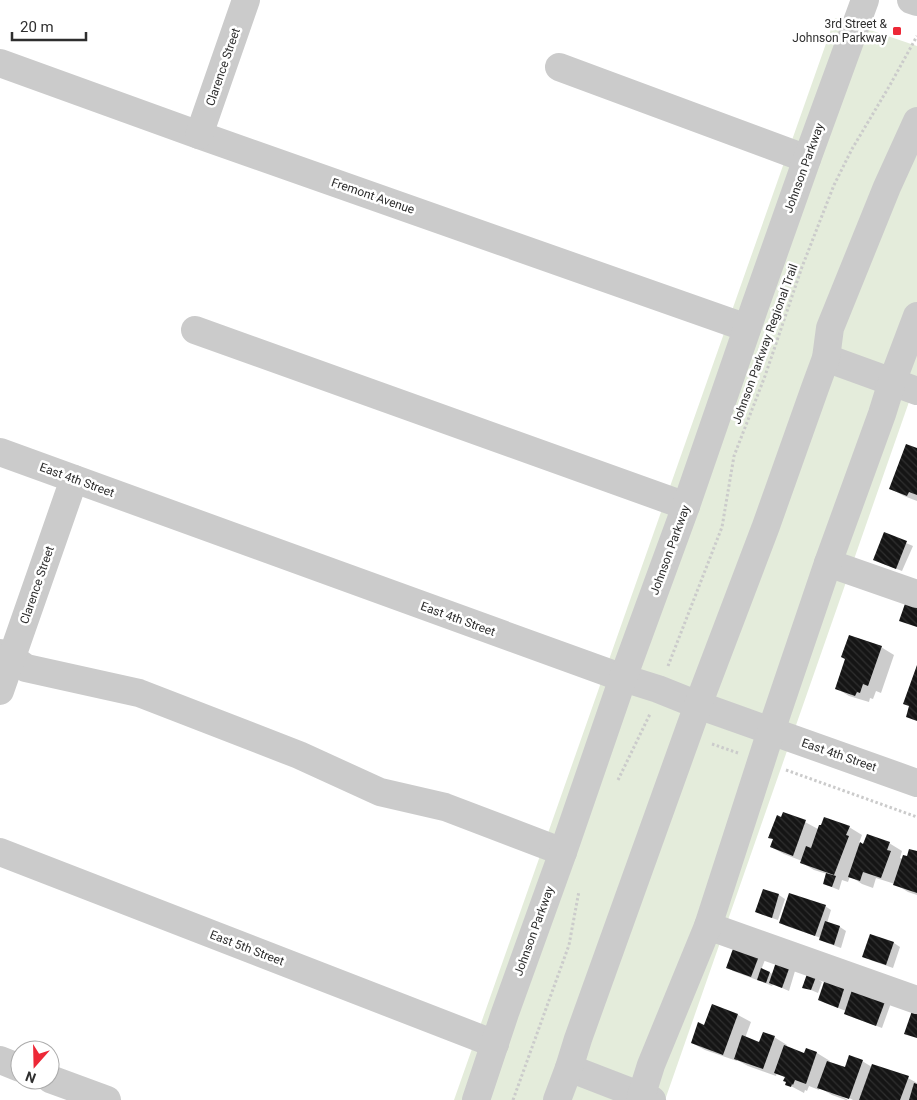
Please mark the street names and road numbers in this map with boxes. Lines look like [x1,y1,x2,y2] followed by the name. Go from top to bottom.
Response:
[203,26,243,108] street label: Clarence Street
[781,121,827,215] street label: Johnson Parkway
[330,175,416,217] street label: Fremont Avenue
[729,262,801,426] street label: Johnson Parkway Regional Trail
[38,460,116,500] street label: East 4th Street
[647,503,693,597] street label: Johnson Parkway
[17,544,57,626] street label: Clarence Street
[419,599,497,639] street label: East 4th Street
[800,736,878,774] street label: East 4th Street
[511,884,557,978] street label: Johnson Parkway
[208,927,286,969] street label: East 5th Street

